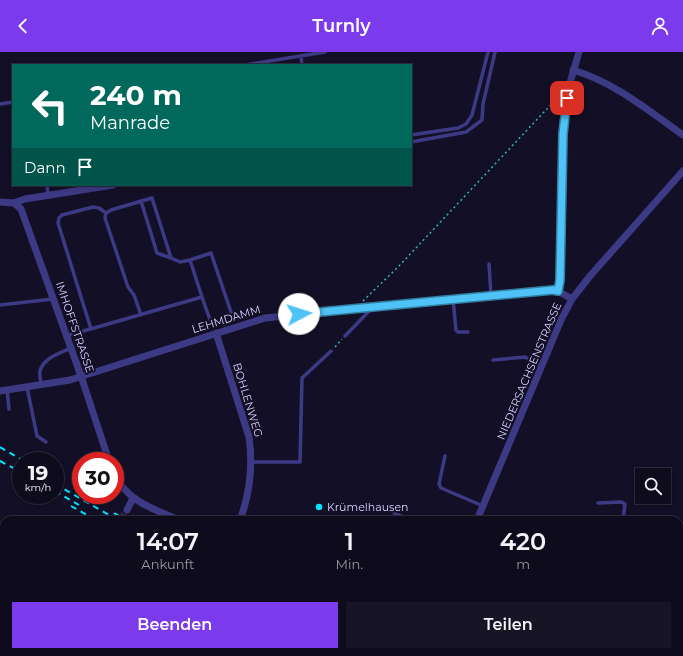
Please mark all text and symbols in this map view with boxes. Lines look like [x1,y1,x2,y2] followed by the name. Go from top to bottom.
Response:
[12,15,34,37] icon: back
[312,15,371,37] text: Turnly
[649,15,671,37] icon: person
[90,78,182,112] text: 240 m
[24,80,76,132] icon: left
[550,81,584,115] pin
[556,87,578,109] icon: arrive
[90,112,170,134] text: Manrade
[74,156,96,178] icon: arrive
[24,158,66,177] text: Dann
[53,280,97,374] street label: IMHOFFSTRASSE
[278,293,320,335] position arrow
[494,300,564,442] street label: NIEDERSACHSENSTRASSE
[190,302,262,336] street label: LEHMDAMM
[230,361,266,439] street label: BOHLENWEG
[72,452,124,504] speed limit sign: 30
[28,461,48,485] text: 19
[635,468,671,504] map controls
[635,468,671,504] button: search
[25,481,51,494] text: km/h
[327,500,409,514] place label: Krümelhausen
[314,502,324,512] marker: Krümelhausen
[137,527,199,556] text: 14:07
[345,527,354,556] text: 1
[500,527,546,556] text: 420
[141,556,194,572] text: Ankunft
[336,556,363,572] text: Min.
[516,556,530,572] text: m
[12,602,338,648] button: Beenden
[346,602,671,648] button: Teilen

